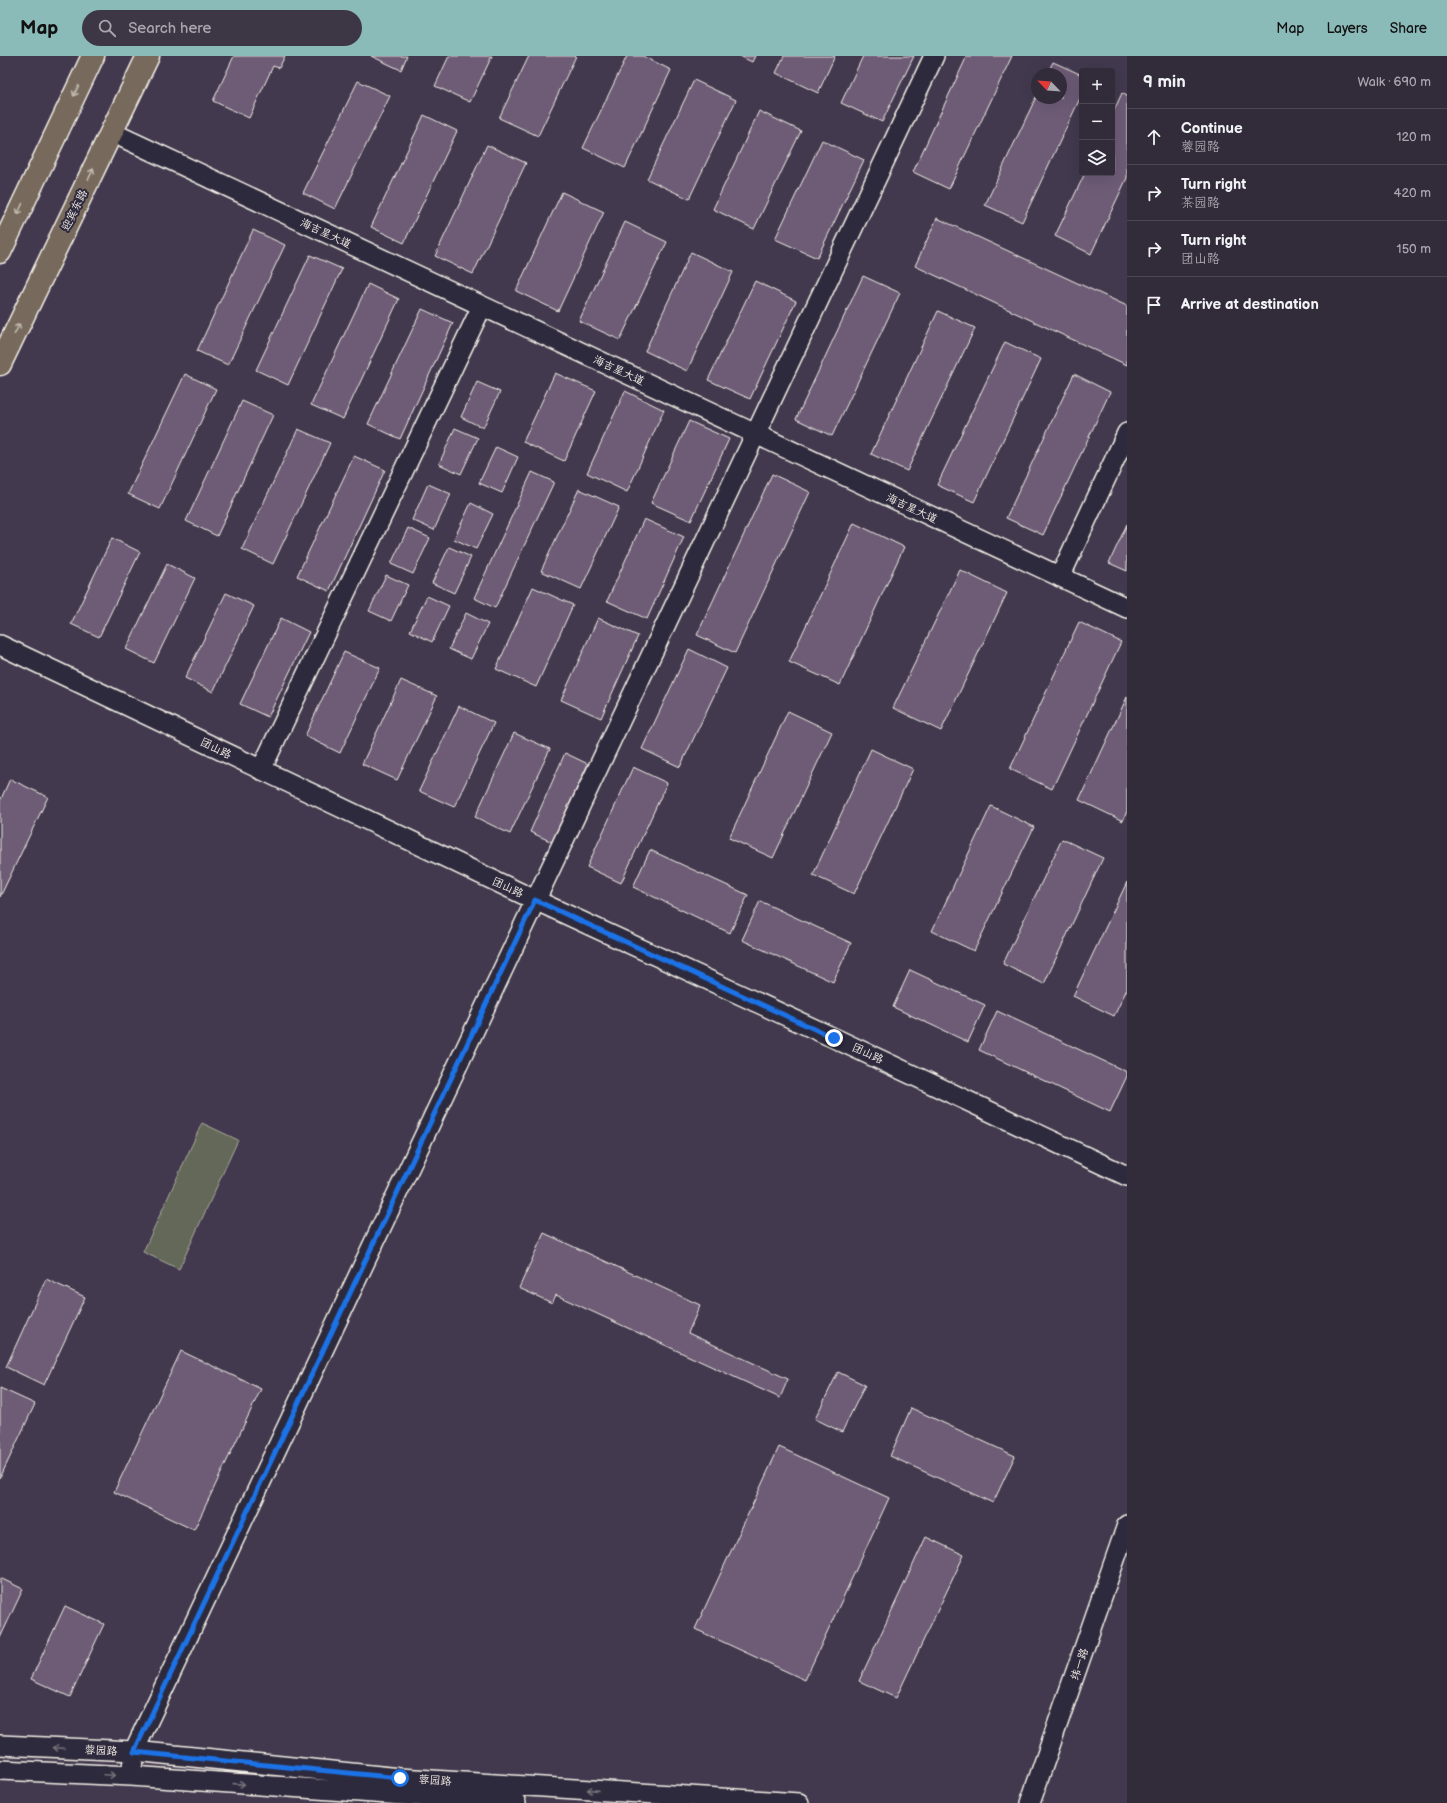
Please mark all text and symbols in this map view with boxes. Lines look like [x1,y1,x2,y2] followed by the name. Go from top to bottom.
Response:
[82,10,362,46] search box
[20,17,58,40] text: Map
[96,17,118,39] icon: search
[128,19,211,38] text: Search here
[1276,20,1304,37] text: Map
[1326,20,1368,37] text: Layers
[1390,20,1427,37] text: Share
[1031,68,1067,104] north arrow
[1079,68,1115,176] map controls
[1079,68,1115,104] button: +
[1143,72,1186,92] text: 9 min
[1357,74,1431,90] text: Walk · 690 m
[72,85,79,97] one-way arrow
[1079,104,1115,140] button: −
[1181,119,1243,138] text: Continue
[1143,126,1165,148] icon: ahead
[1396,129,1431,145] text: 120 m
[1181,139,1220,155] text: 蓉园路
[1079,140,1115,176] button: layers
[88,168,95,180] one-way arrow
[1181,175,1246,194] text: Turn right
[1143,182,1165,204] icon: right
[1393,185,1431,201] text: 420 m
[59,188,90,233] street label: 迎宾东路
[1181,195,1220,211] text: 茶园路
[16,202,23,214] one-way arrow
[298,216,353,251] street label: 海吉星大道
[1181,231,1246,250] text: Turn right
[1143,238,1165,260] icon: right
[1397,241,1431,257] text: 150 m
[1181,251,1220,267] text: 团山路
[1143,294,1165,316] icon: arrive
[1181,295,1319,314] text: Arrive at destination
[14,323,21,335] one-way arrow
[591,353,646,388] street label: 海吉星大道
[884,491,939,526] street label: 海吉星大道
[198,735,233,762] street label: 团山路
[490,875,525,900] street label: 团山路
[825,1029,843,1047] route end
[850,1041,885,1066] street label: 团山路
[1068,1646,1091,1682] street label: 纬一路
[84,1743,118,1758] street label: 蓉园路
[53,1744,66,1751] one-way arrow
[391,1769,409,1787] route start
[102,1772,115,1779] one-way arrow
[418,1773,452,1788] street label: 蓉园路
[232,1780,245,1787] one-way arrow
[587,1786,600,1793] one-way arrow

